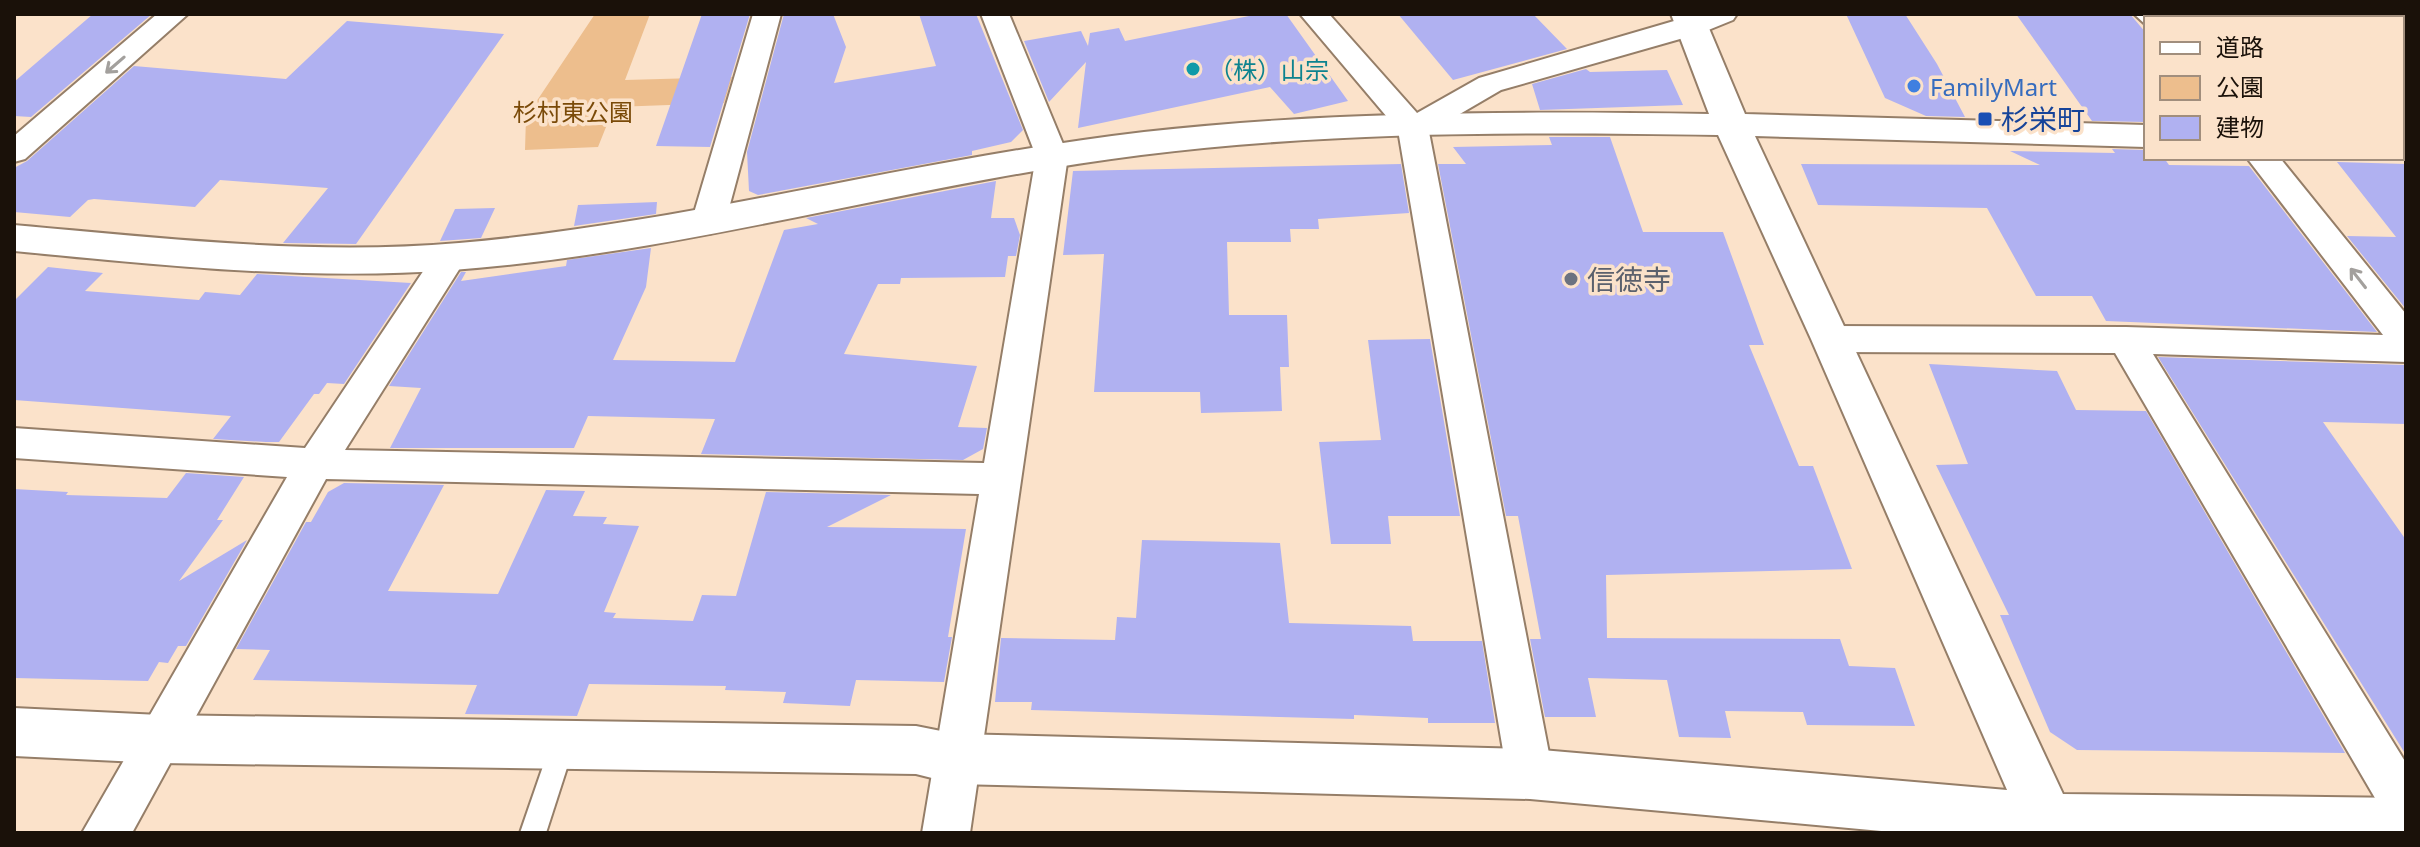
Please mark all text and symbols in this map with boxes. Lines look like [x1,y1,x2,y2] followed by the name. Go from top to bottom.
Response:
[2144,16,2404,160] legend
[2216,30,2264,63] text: 道路
[1209,53,1329,86] place label: （株）山宗
[105,56,125,74] one-way arrow
[1184,60,1202,78] marker: （株）山宗
[1930,70,2057,103] place label: FamilyMart
[2216,70,2264,103] text: 公園
[1905,77,1923,95] marker: FamilyMart
[513,95,633,128] park label: 杉村東公園
[2001,100,2085,138] place label: 杉栄町
[1976,110,1994,128] marker: 杉栄町
[2216,110,2264,143] text: 建物
[1587,260,1671,298] place label: 信徳寺
[2349,268,2366,289] one-way arrow
[1562,270,1580,288] marker: 信徳寺

